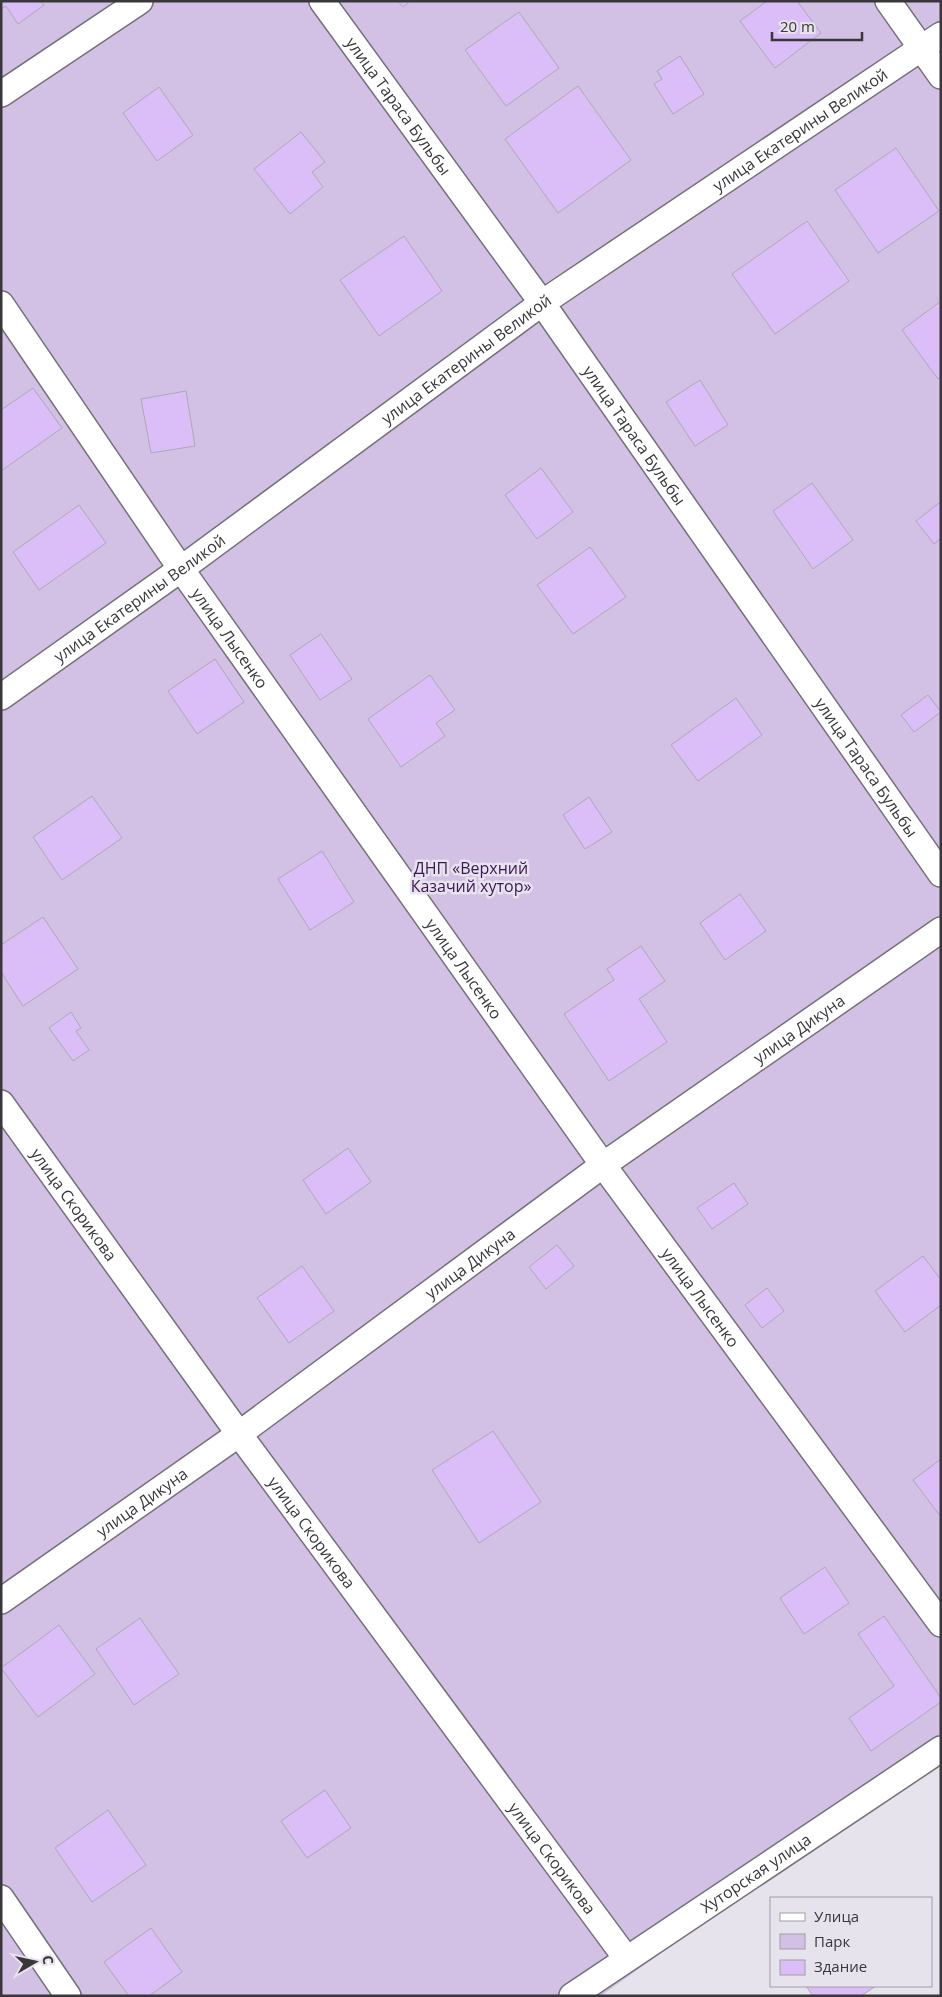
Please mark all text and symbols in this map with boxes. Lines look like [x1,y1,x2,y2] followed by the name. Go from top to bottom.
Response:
[772,10,862,42] scale bar
[780,16,815,36] text: 20 m
[341,33,456,180] street label: улица Тараса Бульбы
[708,63,892,196] street label: улица Екатерины Великой
[377,289,555,429] street label: улица Екатерины Великой
[578,361,691,509] street label: улица Тараса Бульбы
[49,529,230,667] street label: улица Екатерины Великой
[187,583,273,693] street label: улица Лысенко
[810,693,923,841] street label: улица Тараса Бульбы
[411,857,531,897] park label: ДНП «Верхний Казачий хутор»
[421,914,507,1023] street label: улица Лысенко
[749,989,849,1068] street label: улица Дикуна
[26,1144,122,1265] street label: улица Скорикова
[421,1223,520,1304] street label: улица Дикуна
[656,1243,744,1352] street label: улица Лысенко
[92,1463,192,1542] street label: улица Дикуна
[263,1472,360,1593] street label: улица Скорикова
[504,1798,601,1919] street label: улица Скорикова
[696,1828,815,1918] street label: Хуторская улица
[770,1897,932,1987] legend
[814,1906,859,1926] text: Улица
[814,1931,850,1951] text: Парк
[10,1937,60,1987] north arrow
[38,1954,58,1966] text: С
[814,1956,867,1976] text: Здание

